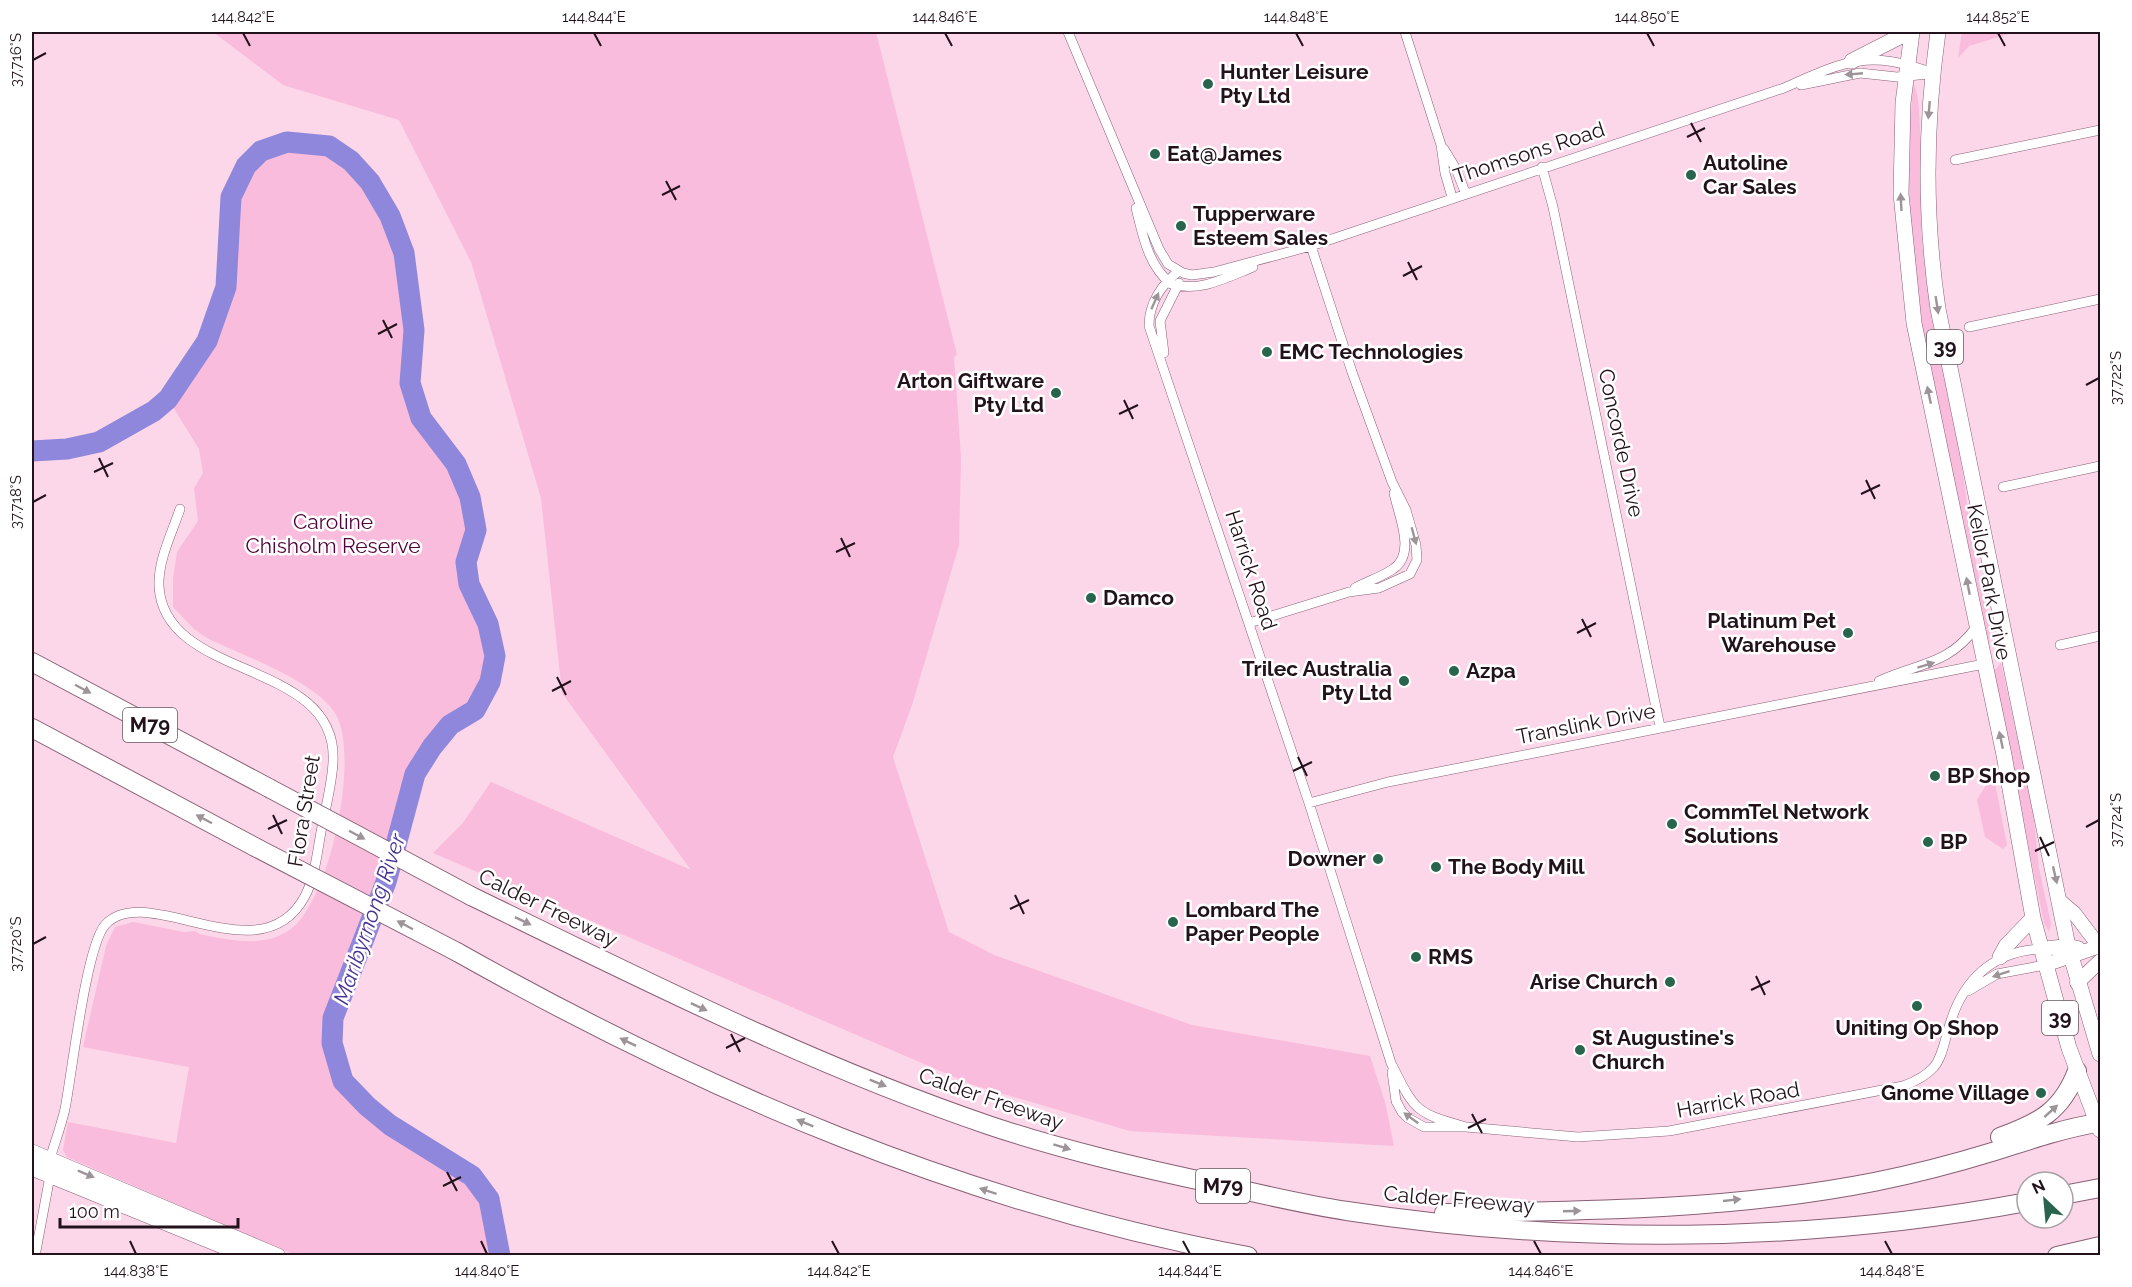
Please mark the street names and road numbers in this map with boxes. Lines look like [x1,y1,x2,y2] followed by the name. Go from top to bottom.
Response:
[1450,116,1608,189] street label: Thomsons Road
[1927,330,1963,364] road number: 39
[1594,366,1649,519] street label: Concorde Drive
[1962,502,2017,662] street label: Keilor Park Drive
[1220,507,1283,633] street label: Harrick Road
[1514,698,1658,749] street label: Translink Drive
[123,708,177,742] road number: M79
[282,753,325,869] street label: Flora Street
[475,863,622,952] street label: Calder Freeway
[2042,1001,2078,1035] road number: 39
[915,1062,1067,1135] street label: Calder Freeway
[1674,1076,1801,1123] street label: Harrick Road
[1196,1169,1250,1203] road number: M79
[1383,1180,1536,1219] street label: Calder Freeway

